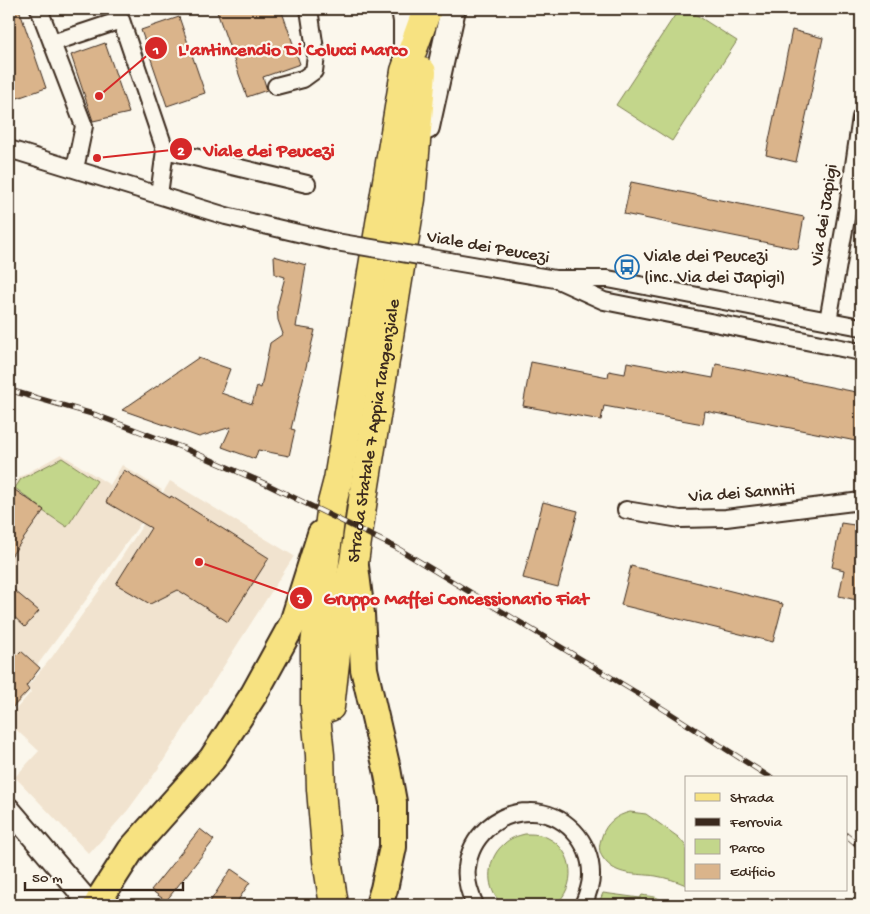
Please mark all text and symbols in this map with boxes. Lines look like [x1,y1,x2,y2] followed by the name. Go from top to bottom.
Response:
[143,31,418,65] callout: L'antincendio Di Colucci Marco
[178,40,408,63] text: L'antincendio Di Colucci Marco
[152,42,159,60] text: 1
[168,132,344,166] callout: Viale dei Peucezi
[202,141,335,164] text: Viale dei Peucezi
[177,143,185,161] text: 2
[806,163,843,268] street label: Via dei Japigi
[424,227,551,269] street label: Viale dei Peucezi
[643,247,785,289] place label: Viale dei Peucezi (inc. Via dei Japigi)
[614,254,640,280] bus stop icon: Viale dei Peucezi (inc. Via dei Japigi)
[344,297,405,564] street label: Strada Statale 7 Appia Tangenziale
[687,480,796,508] street label: Via dei Sanniti
[289,581,599,615] callout: Gruppo Maffei Concessionario Fiat
[324,589,591,612] text: Gruppo Maffei Concessionario Fiat
[296,591,305,609] text: 3
[685,776,848,892] legend
[730,790,775,808] text: Strada
[729,814,783,832] text: Ferrovia
[729,840,765,858] text: Parco
[25,859,182,891] scale bar
[730,864,776,882] text: Edificio
[32,870,63,888] text: 50 m

